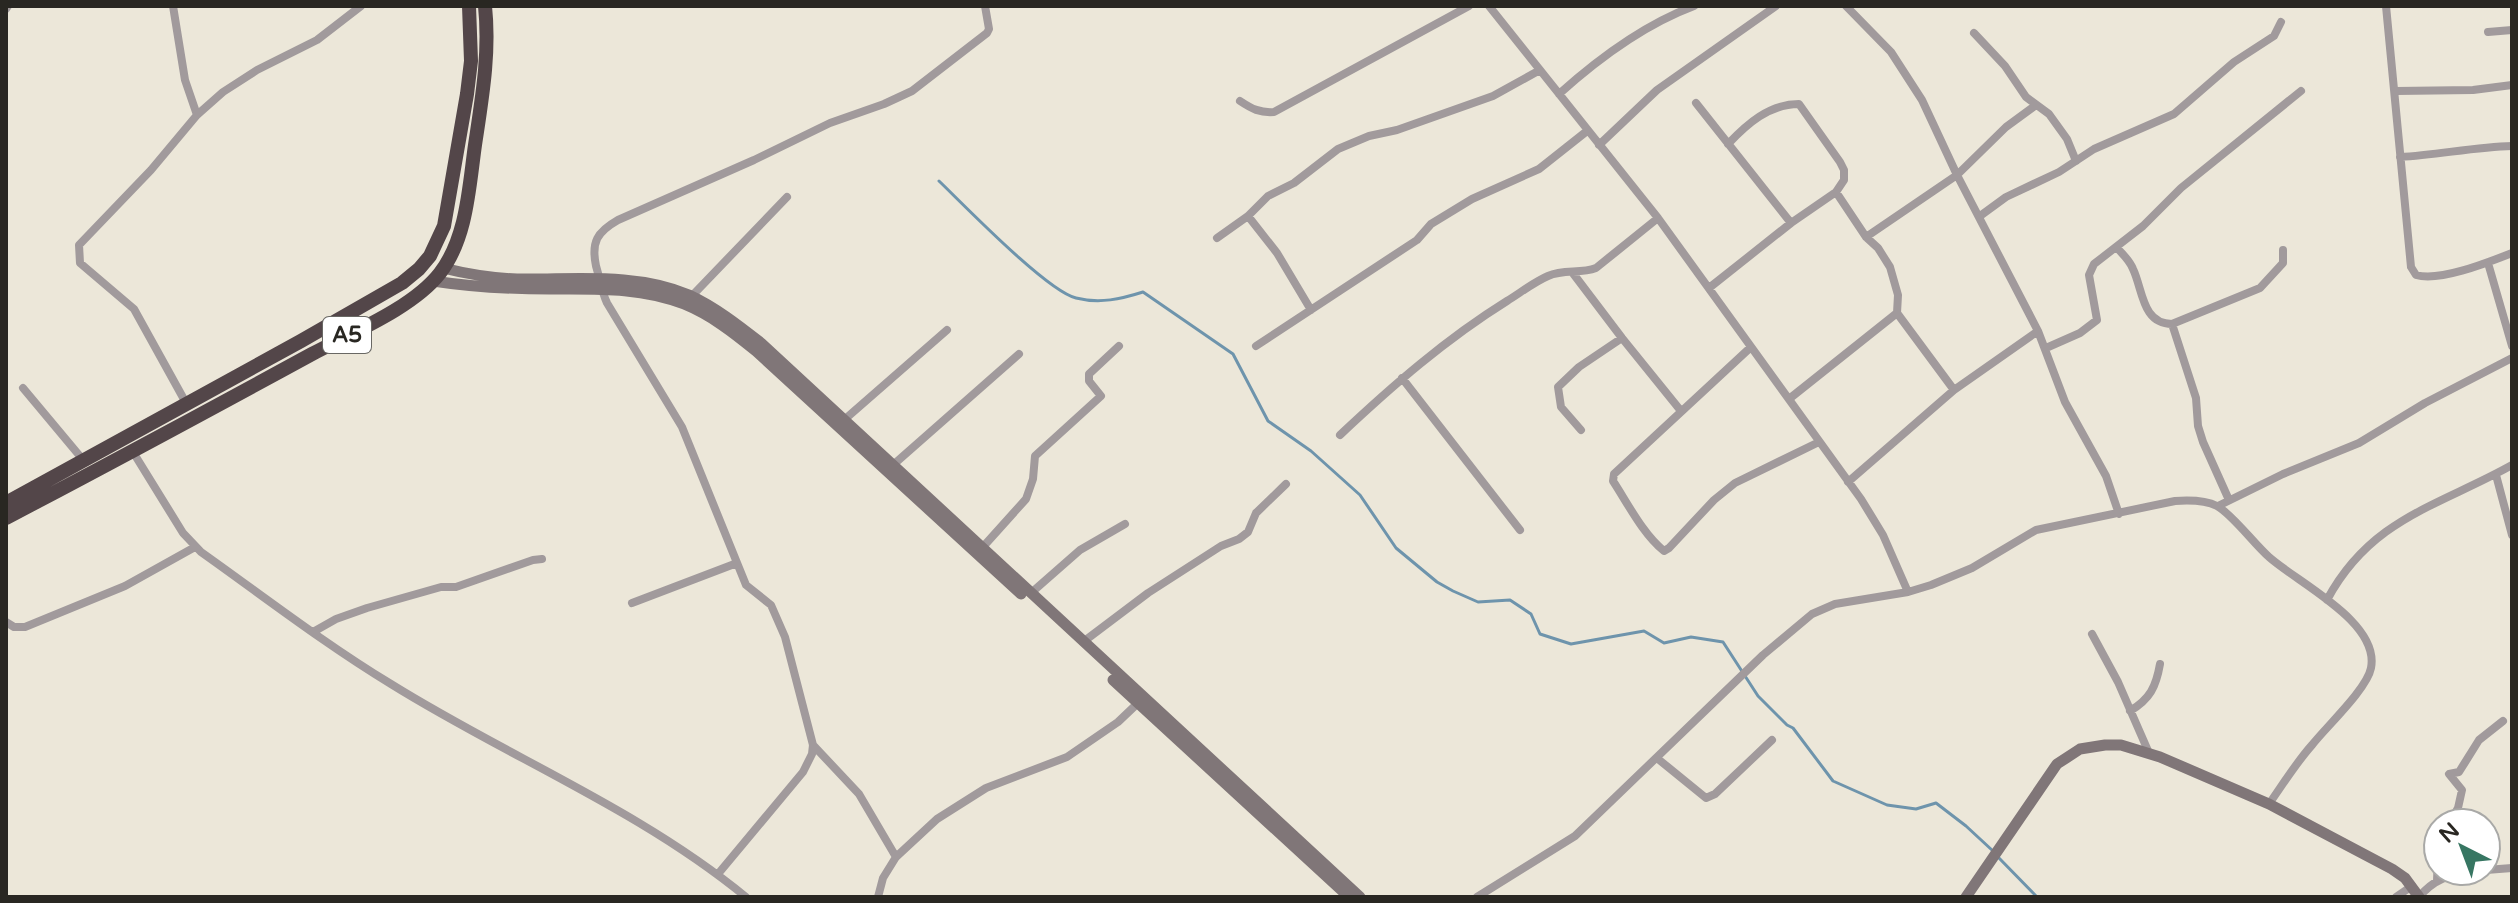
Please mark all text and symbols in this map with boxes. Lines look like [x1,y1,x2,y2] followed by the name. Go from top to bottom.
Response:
[323,317,371,353] road number: A5
[2422,807,2502,887] north arrow
[2434,817,2465,848] text: N

